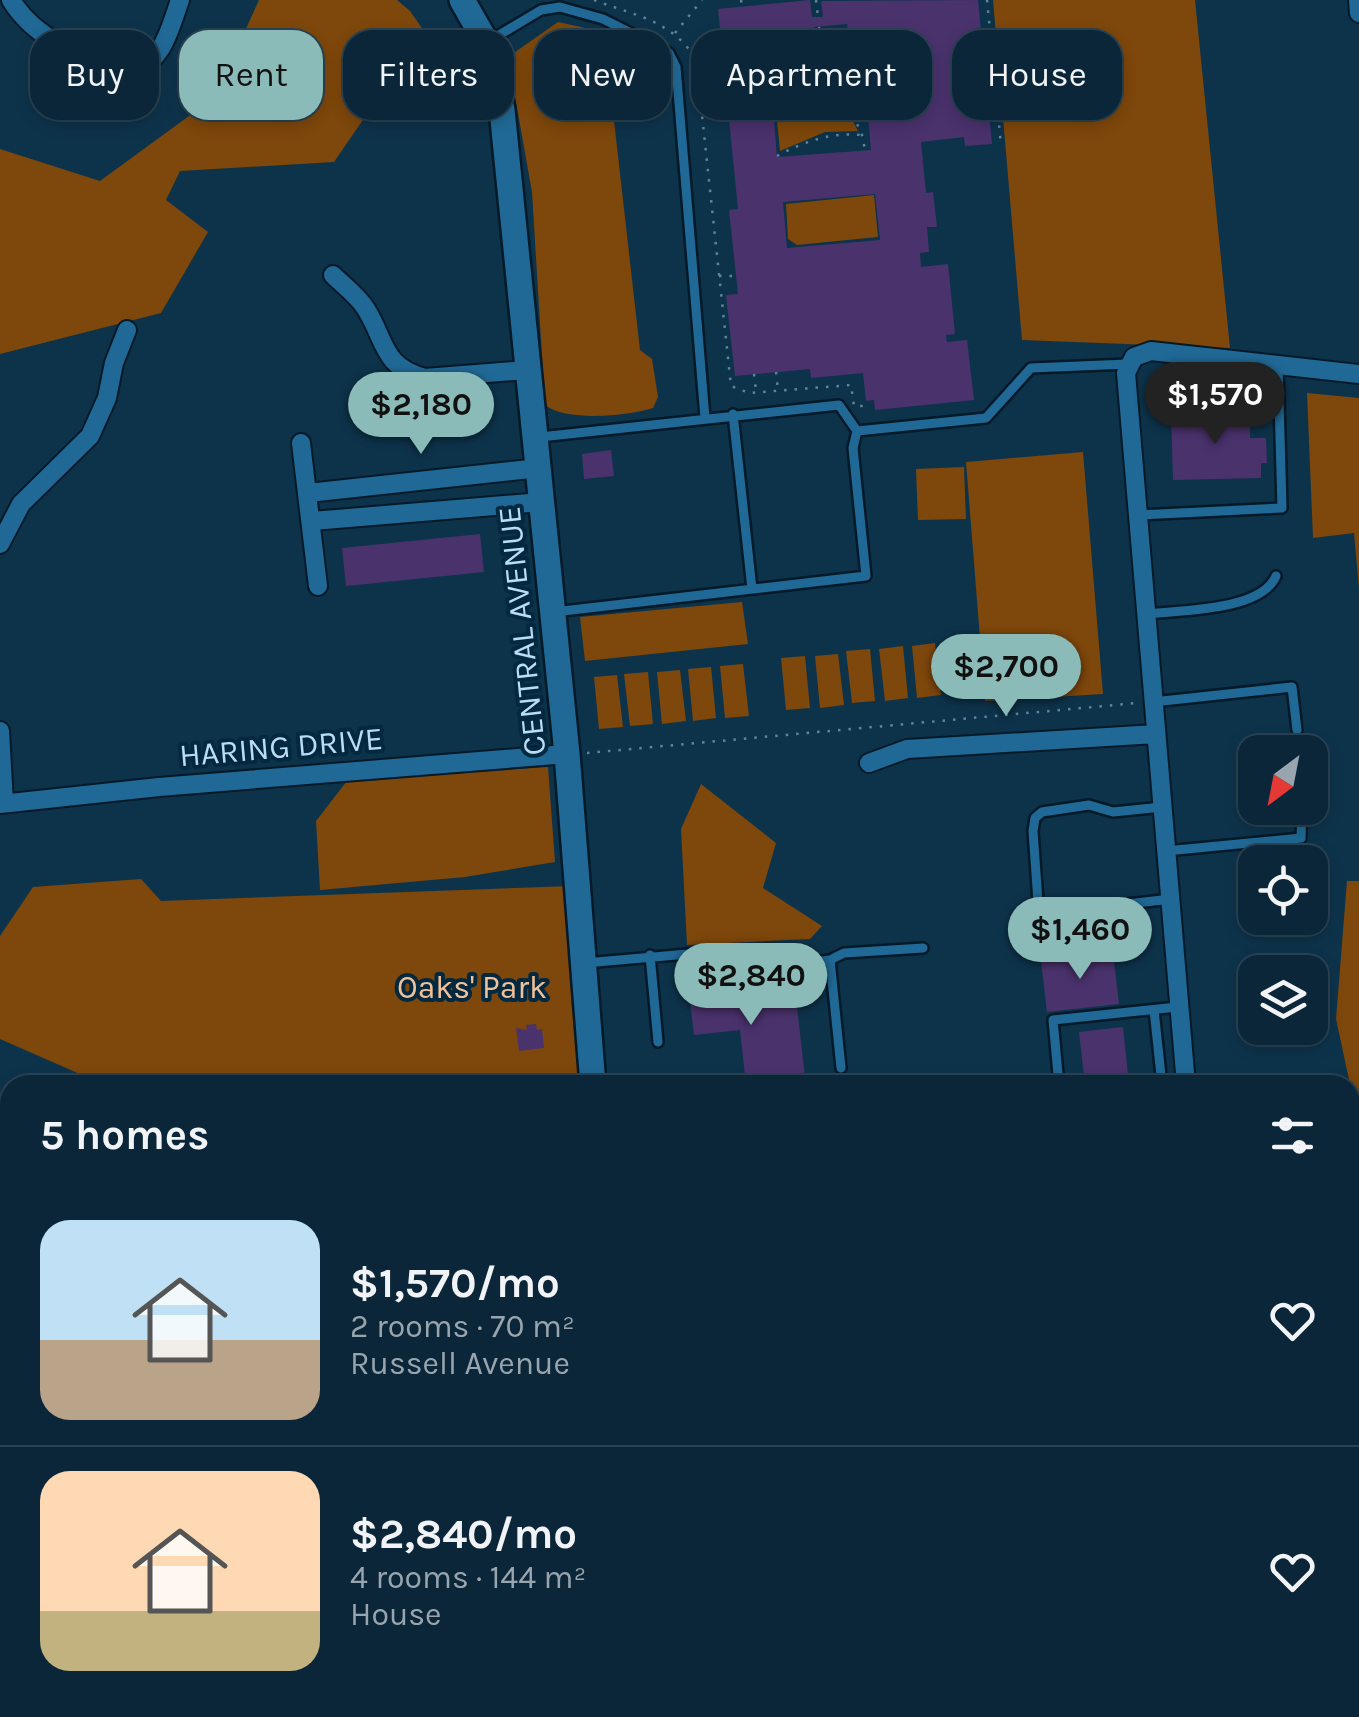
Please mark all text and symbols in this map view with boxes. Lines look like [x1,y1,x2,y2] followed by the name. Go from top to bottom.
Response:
[30,30,159,120] chip: Buy
[179,30,323,120] chip: Rent
[343,30,514,120] chip: Filters
[534,30,671,120] chip: New
[691,30,932,120] chip: Apartment
[952,30,1122,120] chip: House
[1134,362,1296,447] pin: $1,570
[340,372,502,457] pin: $2,180
[1167,376,1263,413] text: $1,570
[370,386,472,423] text: $2,180
[491,505,553,757] street label: CENTRAL AVENUE
[925,634,1087,719] pin: $2,700
[953,648,1059,685] text: $2,700
[178,720,384,774] street label: HARING DRIVE
[1238,735,1328,825] north arrow
[1238,735,1328,1045] map controls
[1238,845,1328,935] button: locate
[999,897,1161,982] pin: $1,460
[1030,911,1130,948] text: $1,460
[670,943,832,1028] pin: $2,840
[1238,955,1328,1045] button: layers
[696,957,806,994] text: $2,840
[397,969,547,1006] park label: Oaks' Park
[1265,1108,1320,1163] icon: filters
[40,1110,209,1160] text: 5 homes
[350,1258,560,1308] text: $1,570/mo
[120,1260,240,1380] icon: home
[1265,1293,1320,1348] icon: heart
[350,1308,575,1345] text: 2 rooms · 70 m²
[350,1345,570,1382] text: Russell Avenue
[350,1509,577,1559] text: $2,840/mo
[120,1511,240,1631] icon: home
[1265,1544,1320,1599] icon: heart
[350,1559,586,1596] text: 4 rooms · 144 m²
[350,1596,442,1633] text: House

